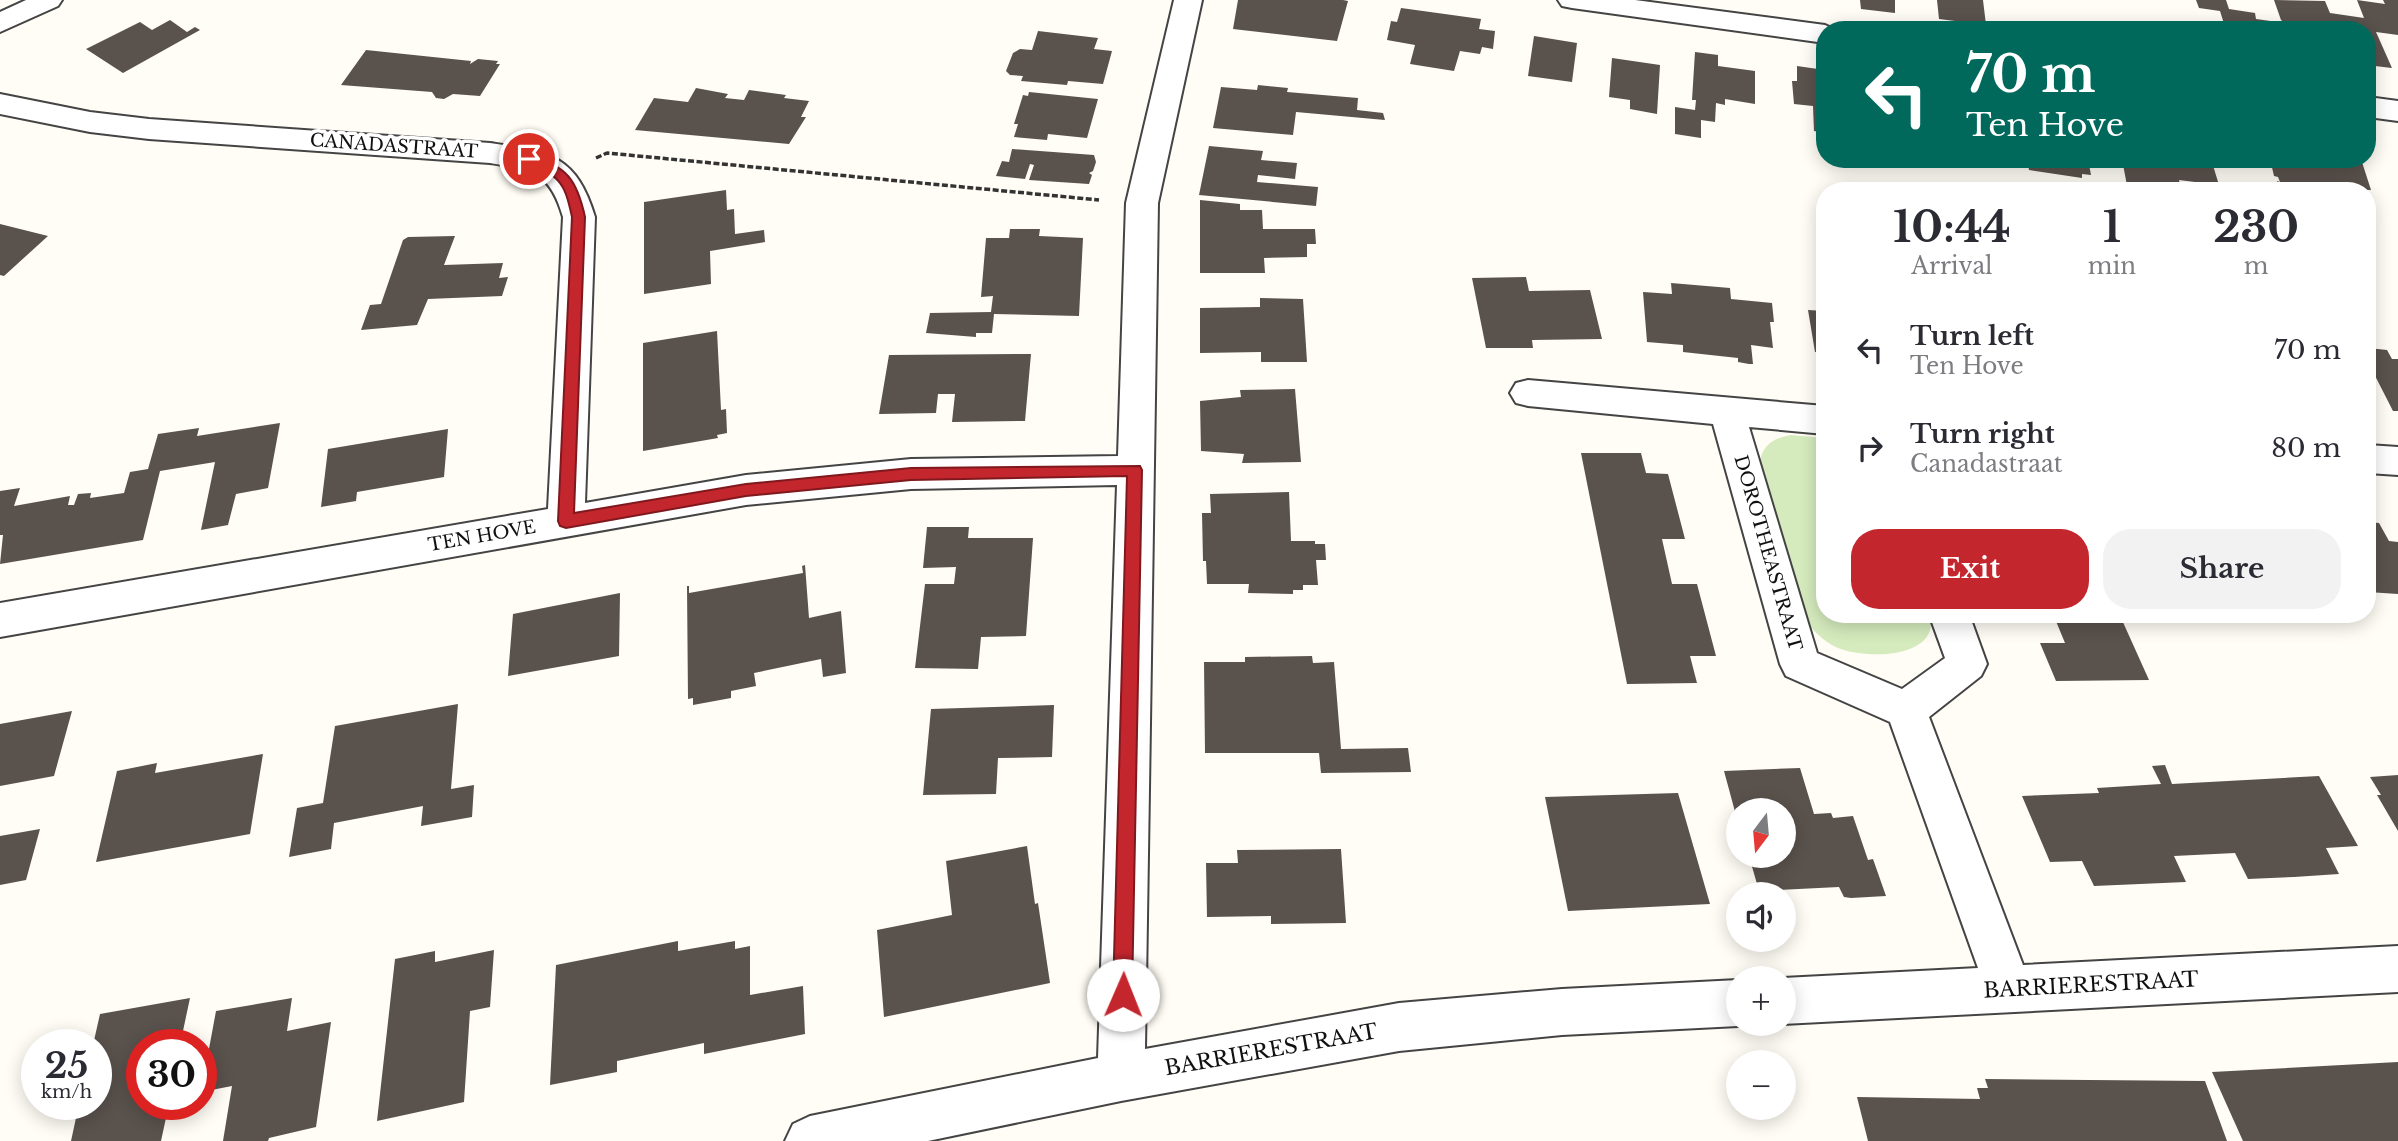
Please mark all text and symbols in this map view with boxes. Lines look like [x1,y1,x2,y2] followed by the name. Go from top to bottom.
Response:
[1966,44,2096,105] text: 70 m
[1851,49,1942,140] icon: left
[1966,105,2124,145] text: Ten Hove
[309,129,479,163] street label: CANADASTRAAT
[499,129,559,189] pin
[510,140,548,178] icon: arrive
[1893,201,2011,253] text: 10:44
[2103,201,2121,253] text: 1
[2213,201,2299,253] text: 230
[1911,252,1993,280] text: Arrival
[2088,252,2136,280] text: min
[2244,252,2268,280] text: m
[1910,320,2034,352] text: Turn left
[1851,331,1889,369] icon: left
[2274,334,2341,366] text: 70 m
[1910,352,2024,380] text: Ten Hove
[1910,418,2055,450] text: Turn right
[1851,429,1889,467] icon: right
[2271,432,2341,464] text: 80 m
[1910,450,2062,478] text: Canadastraat
[1730,453,1807,654] street label: DOROTHEASTRAAT
[426,516,538,556] street label: TEN HOVE
[1851,529,2089,609] button: Exit
[2103,529,2341,609] button: Share
[1726,798,1796,868] north arrow
[1726,798,1796,1120] map controls
[1726,882,1796,952] button: sound
[1086,958,1160,1032] position arrow
[1726,966,1796,1036] button: +
[1983,966,2199,1004] street label: BARRIERESTRAAT
[1163,1018,1379,1082] street label: BARRIERESTRAAT
[126,1029,217,1120] speed limit sign: 30
[45,1044,88,1087] text: 25
[1726,1050,1796,1120] button: −
[41,1081,92,1103] text: km/h

